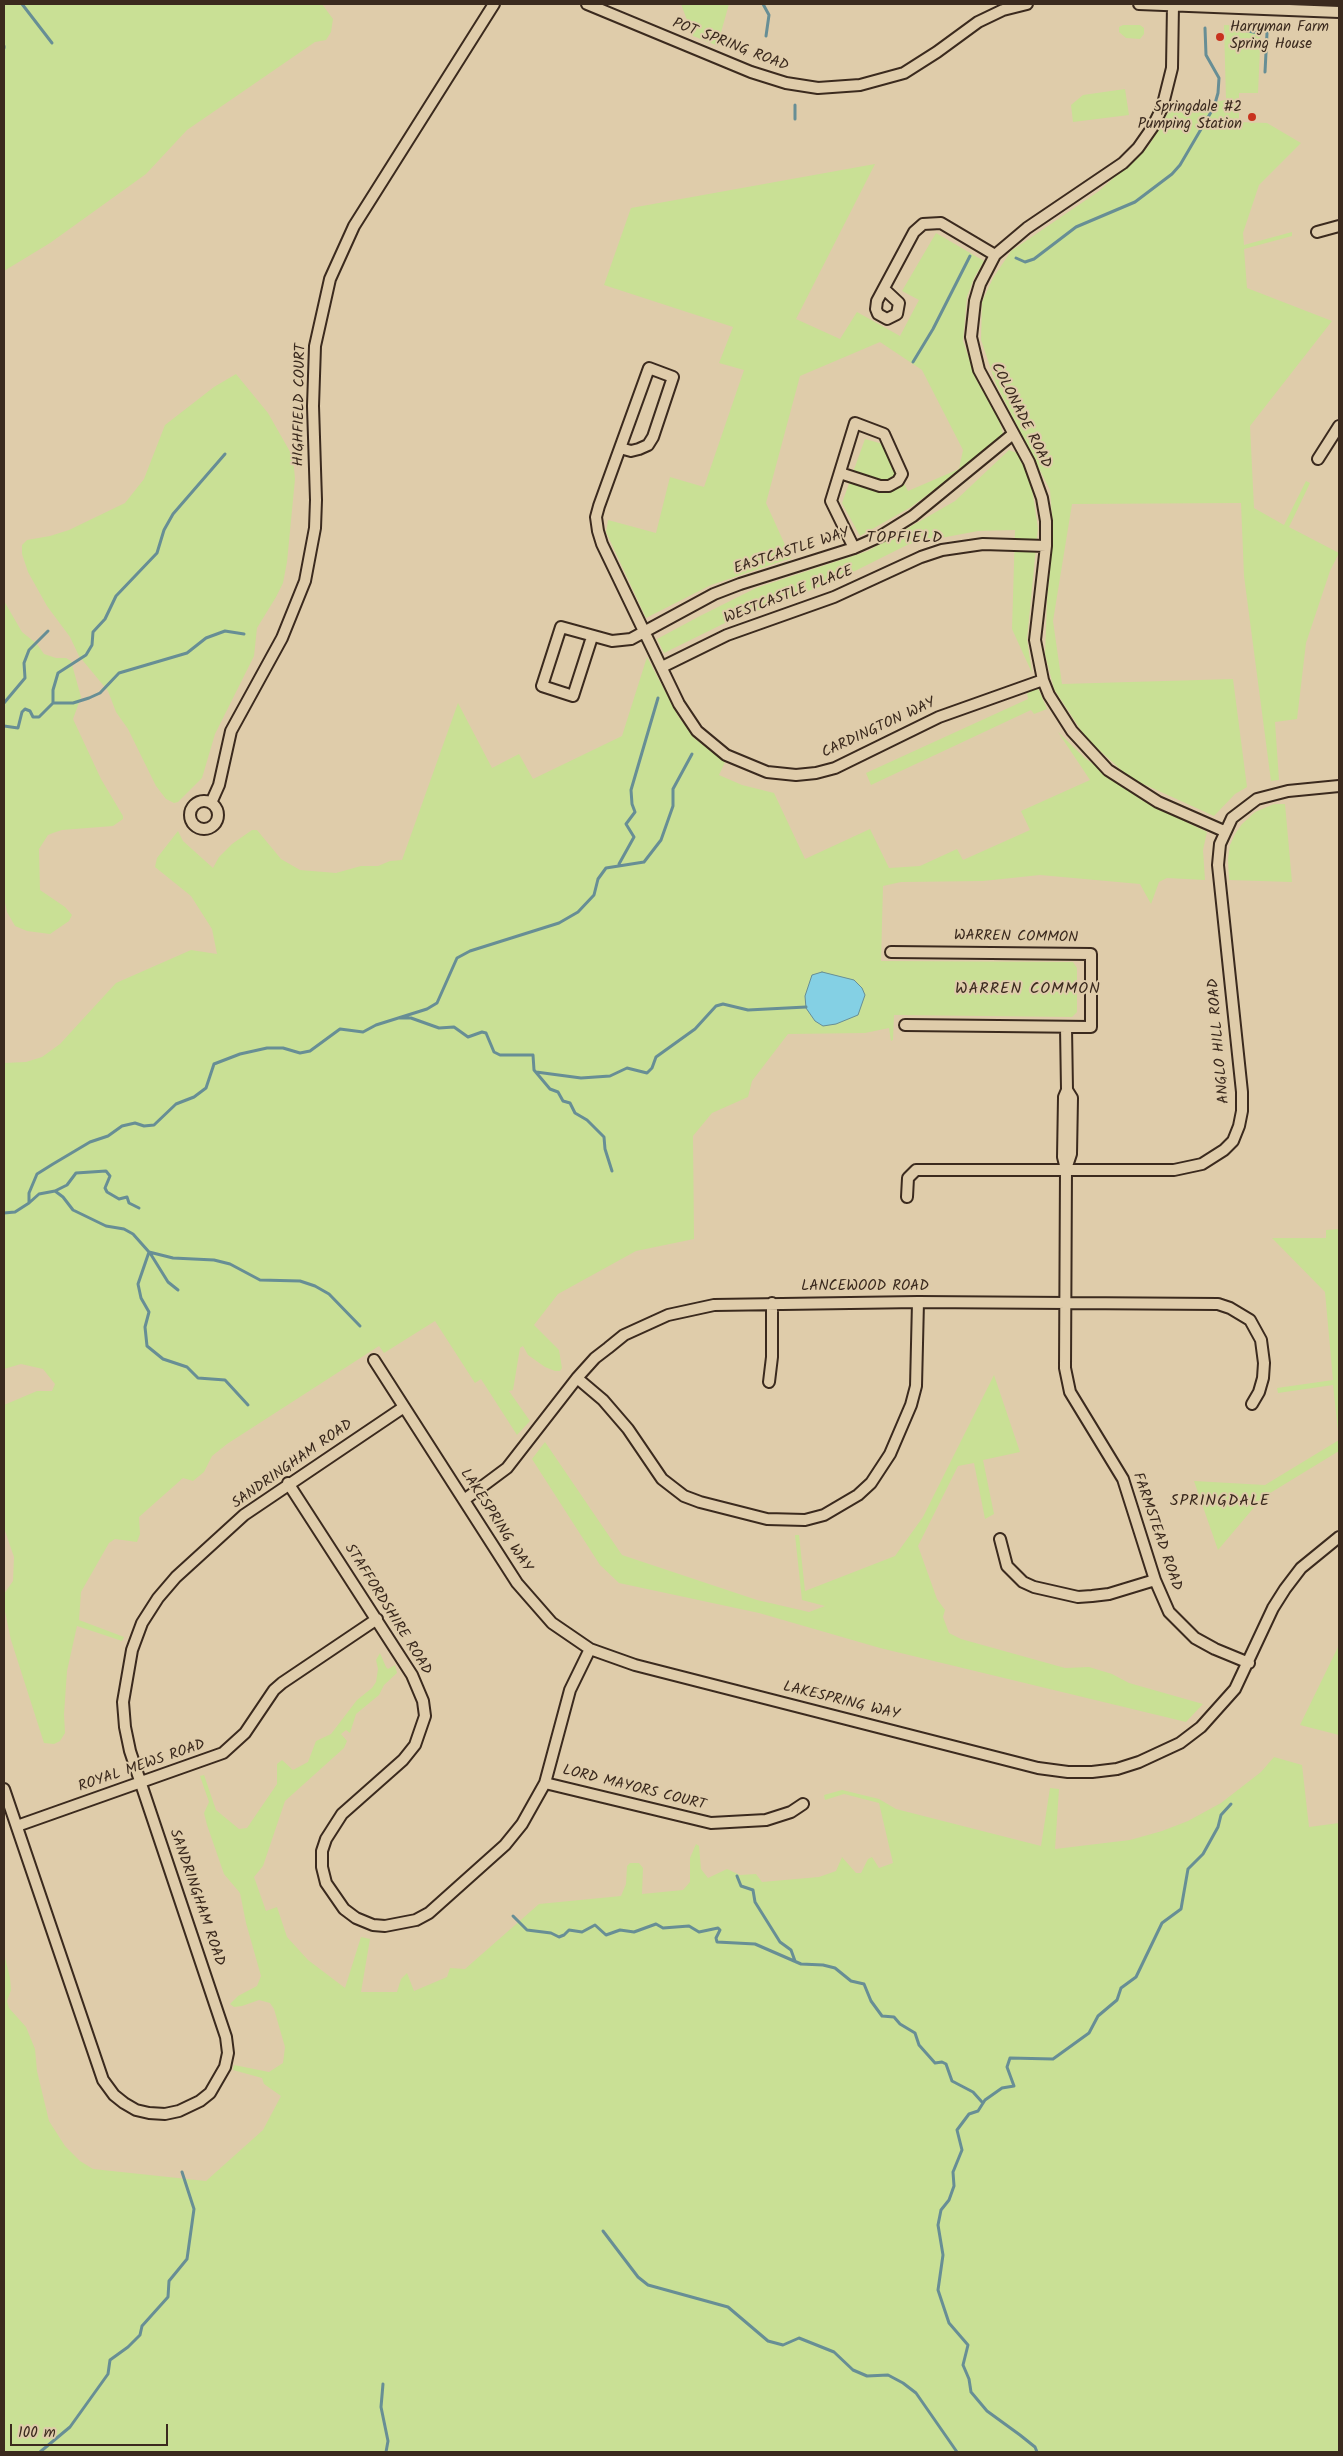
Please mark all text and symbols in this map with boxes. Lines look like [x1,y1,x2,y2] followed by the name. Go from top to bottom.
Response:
[669,16,791,76] street label: POT SPRING ROAD
[1230,19,1329,54] place label: Harryman Farm Spring House
[1214,31,1226,43] marker: Harryman Farm Spring House
[1138,99,1242,134] place label: Springdale #2 Pumping Station
[1246,111,1258,123] marker: Springdale #2 Pumping Station
[291,343,311,467] street label: HIGHFIELD COURT
[986,360,1054,472] street label: COLONADE ROAD
[732,525,852,579] street label: EASTCASTLE WAY
[866,529,944,549] district label: TOPFIELD
[722,563,856,629] street label: WESTCASTLE PLACE
[819,695,939,763] street label: CARDINGTON WAY
[954,928,1078,948] street label: WARREN COMMON
[1206,978,1234,1104] street label: ANGLO HILL ROAD
[953,980,1103,1000] district label: WARREN COMMON
[801,1278,929,1296] street label: LANCEWOOD ROAD
[229,1416,357,1514] street label: SANDRINGHAM ROAD
[455,1466,535,1576] street label: LAKESPRING WAY
[1127,1471,1185,1593] street label: FARMSTEAD ROAD
[1169,1492,1271,1512] district label: SPRINGDALE
[339,1541,435,1679] street label: STAFFORDSHIRE ROAD
[781,1679,901,1725] street label: LAKESPRING WAY
[76,1737,208,1797] street label: ROYAL MEWS ROAD
[560,1762,708,1816] street label: LORD MAYORS COURT
[164,1827,228,1969] street label: SANDRINGHAM ROAD
[12,2414,170,2446] scale bar
[18,2421,56,2445] text: 100 m

